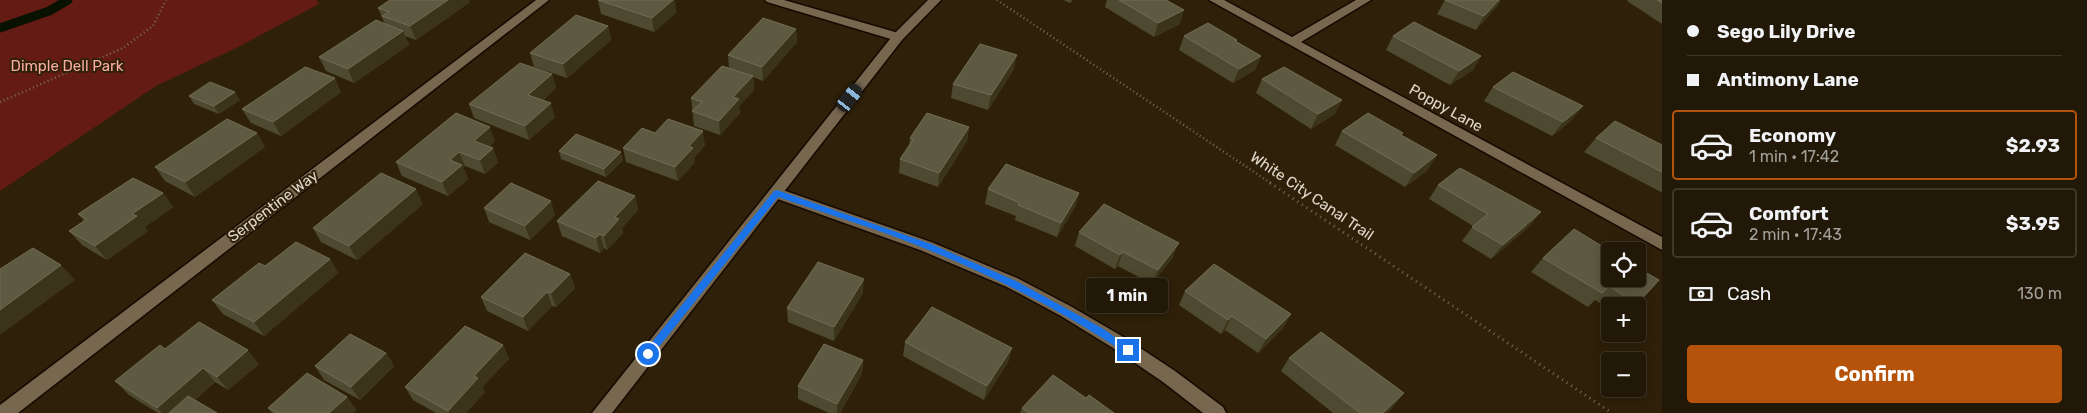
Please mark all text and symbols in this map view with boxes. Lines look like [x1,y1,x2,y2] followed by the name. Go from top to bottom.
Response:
[1717,20,1856,43] text: Sego Lily Drive
[11,57,124,75] park label: Dimple Dell Park
[1717,68,1859,91] text: Antimony Lane
[1406,80,1486,136] street label: Poppy Lane
[834,82,865,114] car
[1689,123,1734,168] icon: car
[1749,124,1836,147] text: Economy
[2006,134,2060,157] text: $2.93
[1749,147,1839,166] text: 1 min · 17:42
[1247,148,1377,244] street label: White City Canal Trail
[224,166,322,246] street label: Serpentine Way
[1689,201,1734,246] icon: car
[1749,202,1829,225] text: Comfort
[2006,212,2060,235] text: $3.95
[1749,225,1842,244] text: 2 min · 17:43
[1601,242,1646,397] map controls
[1601,242,1646,287] button: locate
[1087,278,1169,312] callout: 1 min
[1687,280,1715,308] icon: cash
[1727,282,1771,305] text: Cash
[2017,284,2062,303] text: 130 m
[1107,286,1147,305] text: 1 min
[1601,297,1646,342] button: +
[1117,339,1139,361] route end
[637,343,659,365] route start
[1687,345,2062,403] button: Confirm
[1601,352,1646,397] button: −

